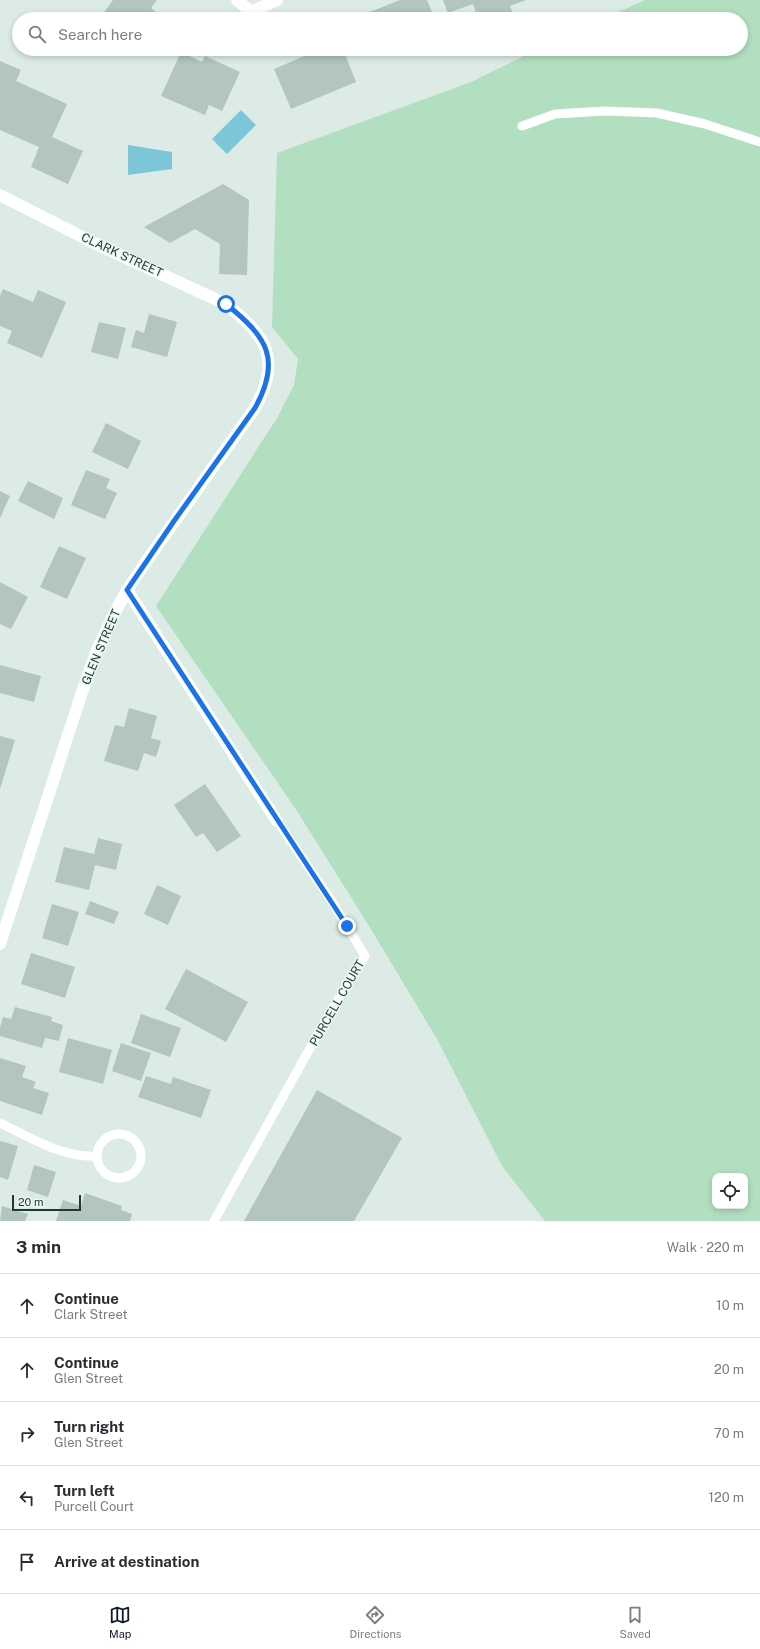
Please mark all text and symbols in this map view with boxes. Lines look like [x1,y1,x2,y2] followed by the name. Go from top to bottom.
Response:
[12,12,748,56] search box
[26,23,48,45] icon: search
[58,26,142,43] text: Search here
[79,230,165,280] street label: CLARK STREET
[217,295,235,313] route start
[79,607,123,687] street label: GLEN STREET
[338,917,356,935] route end
[307,957,367,1049] street label: PURCELL COURT
[712,1173,748,1209] map controls
[712,1173,748,1209] button: locate
[12,1193,81,1212] scale bar
[18,1196,43,1208] text: 20 m
[16,1237,61,1257] text: 3 min
[667,1240,744,1255] text: Walk · 220 m
[54,1290,119,1307] text: Continue
[16,1295,38,1317] icon: ahead
[716,1298,744,1313] text: 10 m
[54,1307,128,1322] text: Clark Street
[54,1354,119,1371] text: Continue
[16,1359,38,1381] icon: ahead
[714,1362,744,1377] text: 20 m
[54,1371,123,1386] text: Glen Street
[54,1418,124,1435] text: Turn right
[16,1423,38,1445] icon: right
[714,1426,744,1441] text: 70 m
[54,1435,123,1450] text: Glen Street
[54,1482,115,1499] text: Turn left
[16,1487,38,1509] icon: left
[709,1490,744,1505] text: 120 m
[54,1499,134,1514] text: Purcell Court
[16,1551,38,1573] icon: arrive
[54,1553,199,1570] text: Arrive at destination
[109,1604,131,1640] tab: Map
[350,1604,401,1640] tab: Directions
[619,1604,651,1640] tab: Saved

